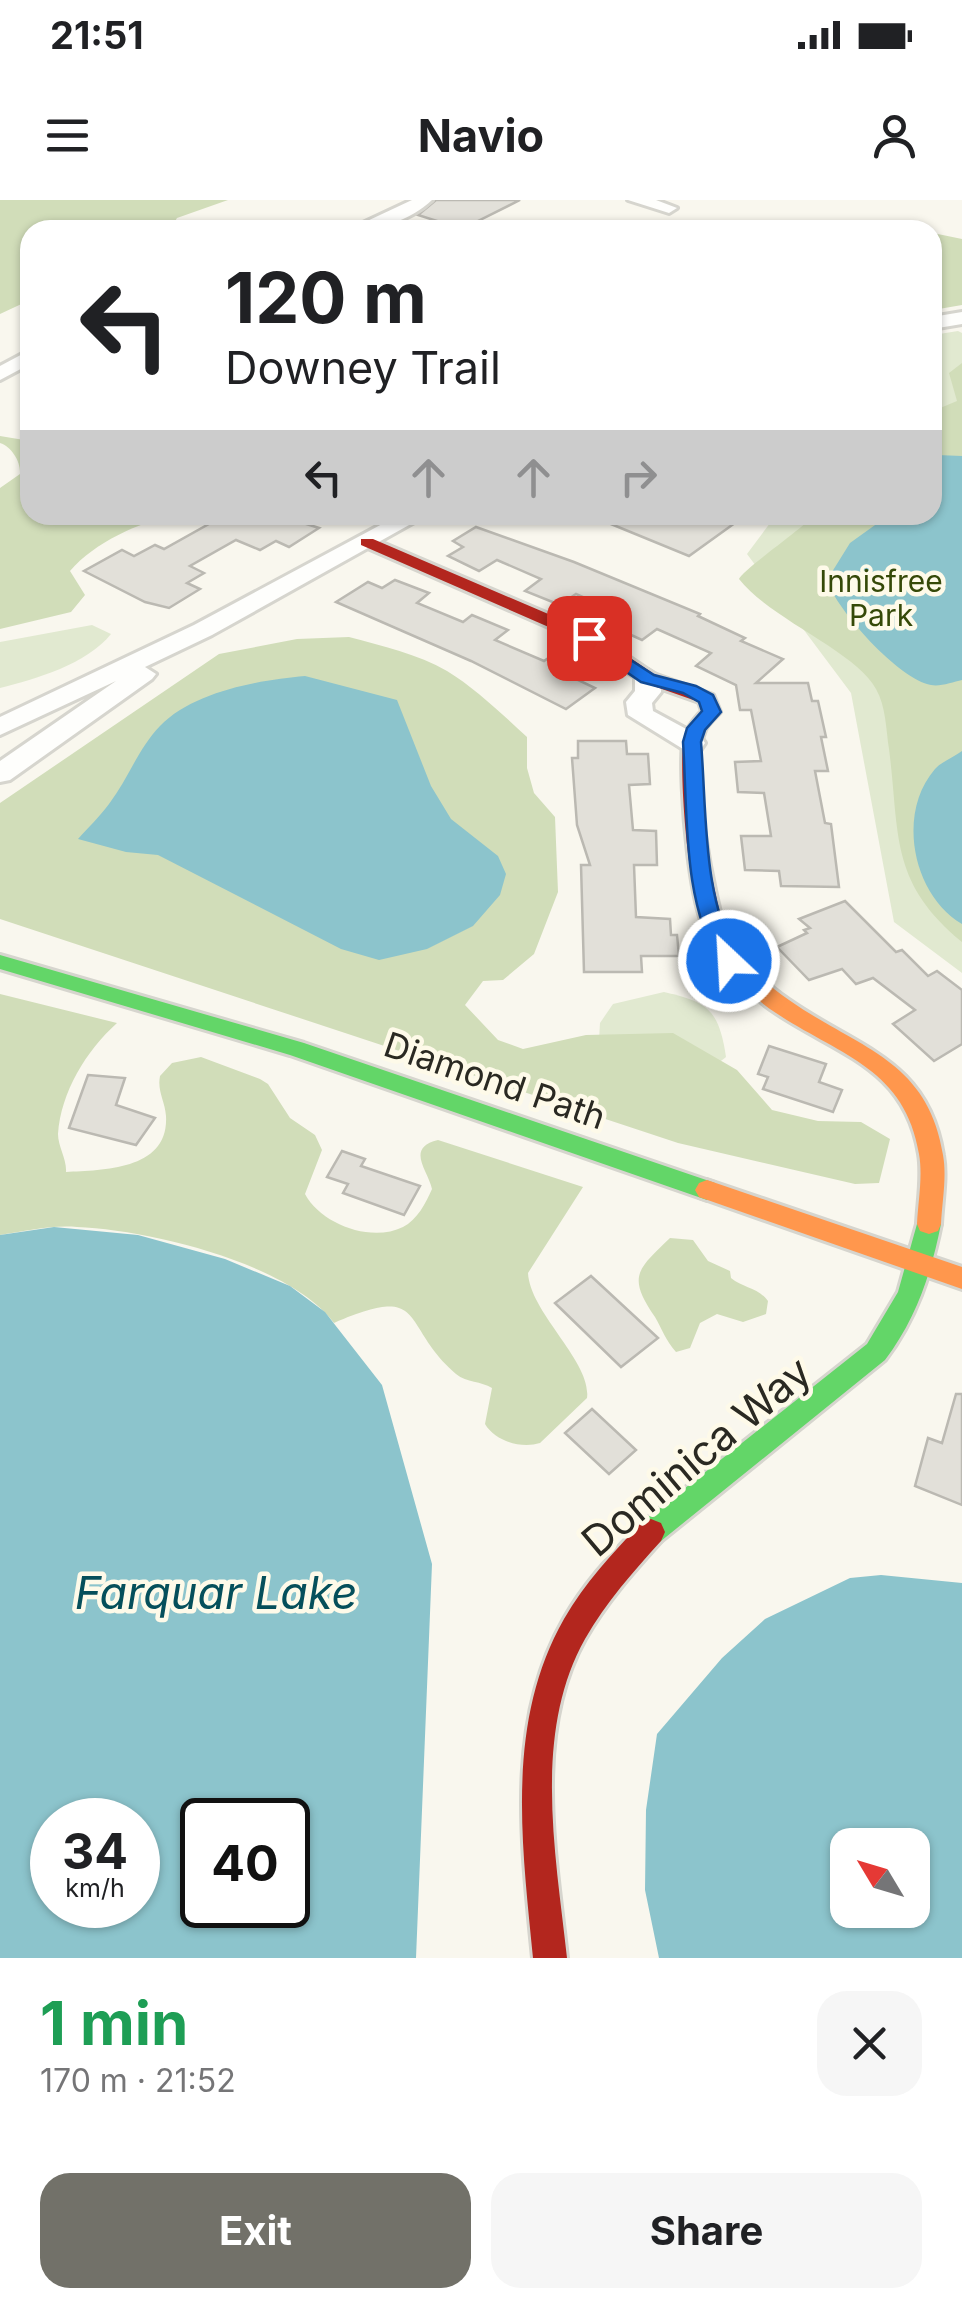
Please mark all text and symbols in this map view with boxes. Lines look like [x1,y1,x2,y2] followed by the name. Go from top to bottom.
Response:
[50,12,144,58] text: 21:51
[40,108,95,163] icon: menu
[418,108,544,163] text: Navio
[867,108,922,163] icon: person
[225,255,427,340] text: 120 m
[60,260,190,390] icon: left
[225,340,501,395] text: Downey Trail
[296,450,351,505] icon: left
[401,450,456,505] icon: ahead
[506,450,561,505] icon: ahead
[611,450,666,505] icon: right
[819,563,943,633] park label: Innisfree Park
[547,596,632,681] pin
[562,611,617,666] icon: arrive
[677,909,781,1013] position arrow
[379,1023,611,1137] street label: Diamond Path
[571,1345,821,1567] street label: Dominica Way
[75,1565,357,1620] water label: Farquar Lake
[180,1798,310,1928] speed limit sign: 40
[62,1821,128,1881] text: 34
[830,1828,930,1928] north arrow
[830,1828,930,1928] map controls
[65,1873,125,1903] text: km/h
[40,1987,188,2059] text: 1 min
[817,1991,922,2096] button: close
[40,2061,236,2100] text: 170 m · 21:52
[40,2173,471,2288] button: Exit
[491,2173,922,2288] button: Share

